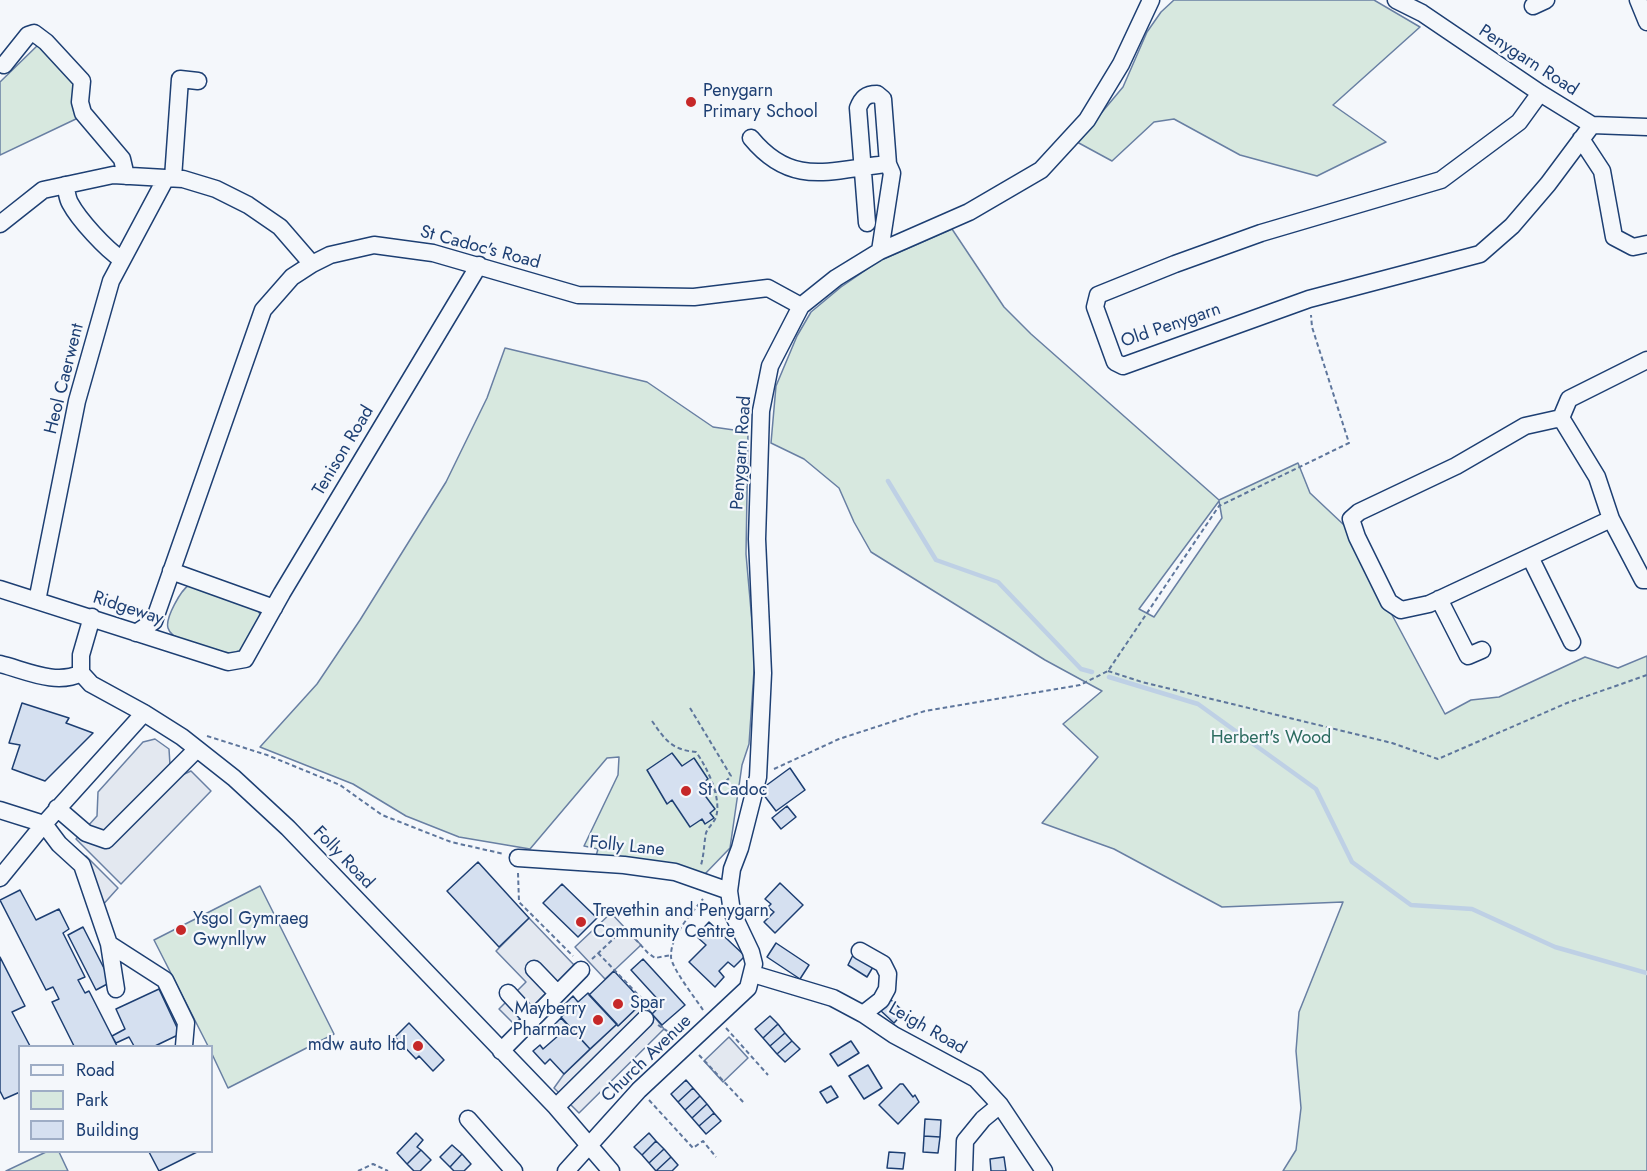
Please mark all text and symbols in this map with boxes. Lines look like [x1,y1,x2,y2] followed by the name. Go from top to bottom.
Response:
[1474,21,1582,101] street label: Penygarn Road
[703,81,818,124] place label: Penygarn Primary School
[684,95,698,109] marker: Penygarn Primary School
[418,222,542,274] street label: St Cadoc's Road
[1118,299,1224,353] street label: Old Penygarn
[41,321,89,437] street label: Heol Caerwent
[727,395,757,511] street label: Penygarn Road
[309,402,379,500] street label: Tenison Road
[90,587,166,631] street label: Ridgeway
[1211,728,1331,750] park label: Herbert's Wood
[698,780,767,802] place label: St Cadoc
[679,784,693,798] marker: St Cadoc
[308,822,378,894] street label: Folly Road
[588,832,666,862] street label: Folly Lane
[593,901,769,944] place label: Trevethin and Penygarn Community Centre
[193,909,309,952] place label: Ysgol Gymraeg Gwynllyw
[574,915,588,929] marker: Trevethin and Penygarn Community Centre
[174,923,188,937] marker: Ysgol Gymraeg Gwynllyw
[630,993,665,1015] place label: Spar
[611,997,625,1011] marker: Spar
[884,998,970,1060] street label: Leigh Road
[513,999,586,1042] place label: Mayberry Pharmacy
[598,1011,696,1107] street label: Church Avenue
[591,1013,605,1027] marker: Mayberry Pharmacy
[308,1035,406,1057] place label: mdw auto ltd
[411,1039,425,1053] marker: mdw auto ltd
[18,1045,213,1153] legend
[76,1057,115,1083] text: Road
[76,1087,108,1113] text: Park
[76,1117,139,1143] text: Building

